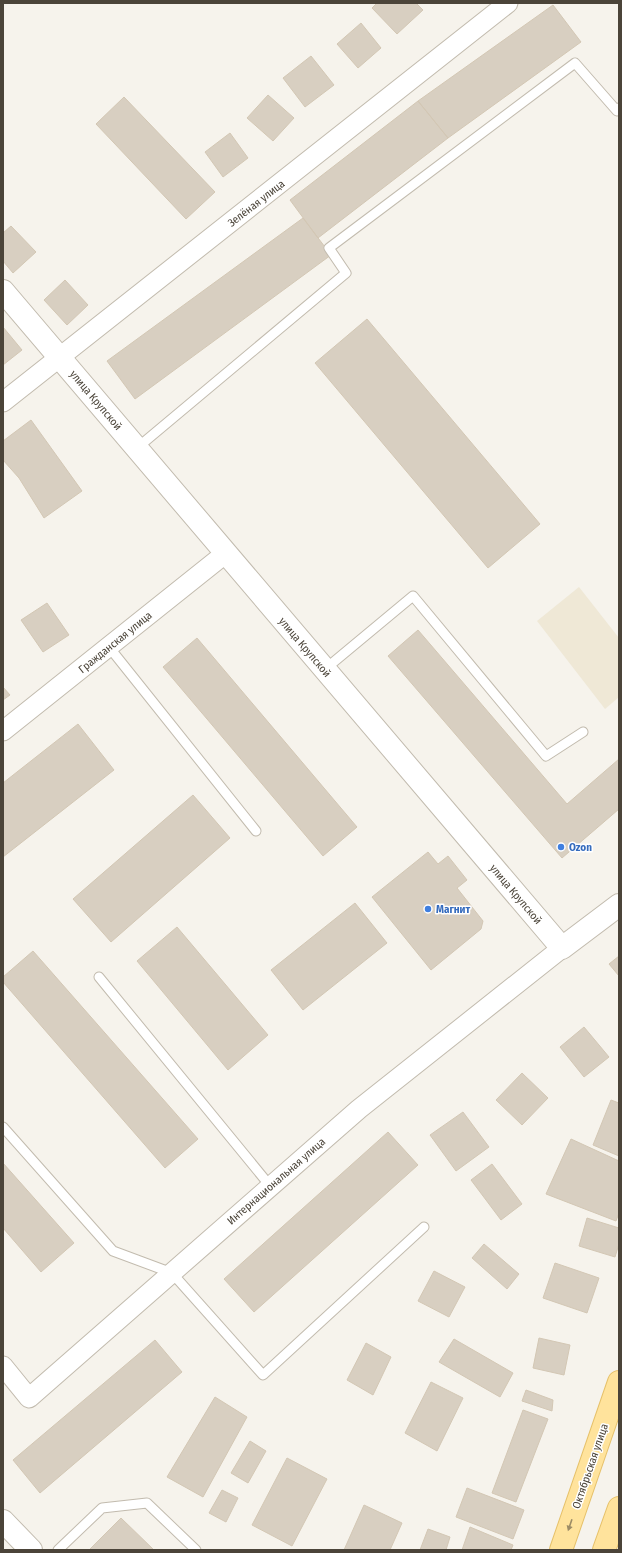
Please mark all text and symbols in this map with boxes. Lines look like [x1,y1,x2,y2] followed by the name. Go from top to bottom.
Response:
[225,177,287,230] street label: Зелёная улица
[67,368,124,433] street label: улица Крупской
[76,609,155,676] street label: Гражданская улица
[276,615,333,680] street label: улица Крупской
[569,841,592,854] place label: Ozon
[556,842,566,852] marker: Ozon
[487,862,544,927] street label: улица Крупской
[436,903,470,916] place label: Магнит
[423,904,433,914] marker: Магнит
[225,1135,328,1227] street label: Интернациональная улица
[570,1422,611,1510] street label: Октябрьская улица
[566,1519,572,1531] one-way arrow

